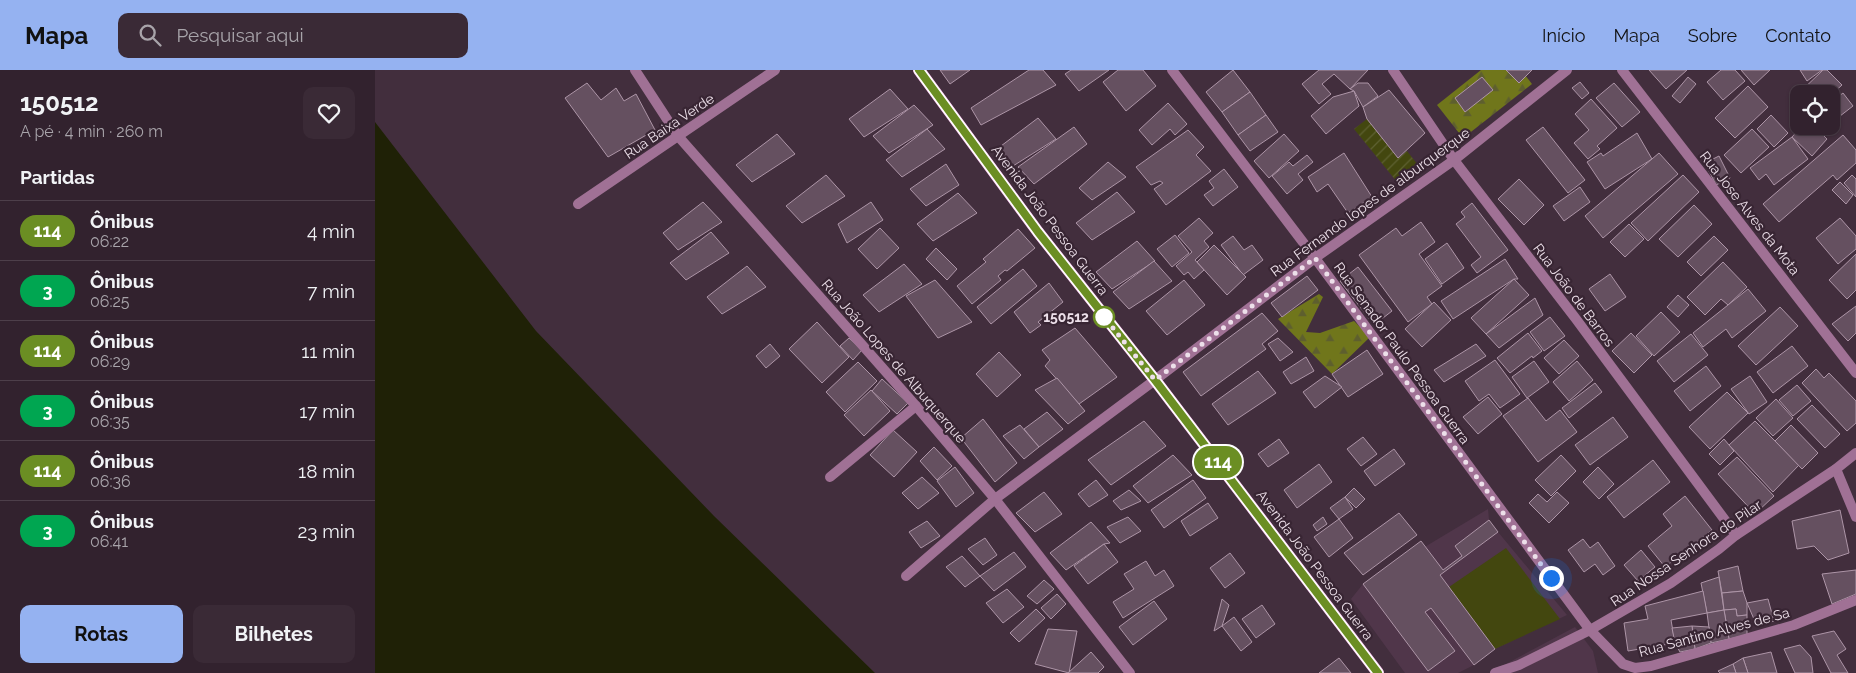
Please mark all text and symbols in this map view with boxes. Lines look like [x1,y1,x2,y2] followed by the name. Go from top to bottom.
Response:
[118,13,468,58] search box
[25,21,88,50] text: Mapa
[136,21,164,49] icon: search
[176,24,304,46] text: Pesquisar aqui
[1542,25,1585,46] text: Início
[1613,25,1660,46] text: Mapa
[1688,25,1737,46] text: Sobre
[1765,25,1831,46] text: Contato
[1790,85,1840,135] map controls
[1790,85,1840,135] button: locate
[303,87,355,139] button: heart
[20,88,99,117] text: 150512
[621,90,717,162] street label: Rua Baixa Verde
[20,122,163,141] text: A pé · 4 min · 260 m
[1267,124,1473,280] street label: Rua Fernando lopes de alburquerque
[988,142,1112,298] street label: Avenida João Pessoa Guerra
[1697,148,1803,278] street label: Rua Jose Alves da Mota
[20,166,95,188] text: Partidas
[90,210,154,232] text: Ônibus
[33,220,62,241] text: 114
[307,220,355,242] text: 4 min
[90,232,129,251] text: 06:22
[1530,240,1618,350] street label: Rua João de Barros
[1331,259,1473,447] street label: Rua Senador Paulo Pessoa Guerra
[90,270,154,292] text: Ônibus
[819,276,969,446] street label: Rua João Lopes de Albuquerque
[42,280,53,301] text: 3
[307,280,355,302] text: 7 min
[90,292,130,311] text: 06:25
[1093,306,1115,328] marker: 150512
[1043,309,1089,325] place label: 150512
[90,330,154,352] text: Ônibus
[33,340,62,361] text: 114
[301,340,355,362] text: 11 min
[90,352,130,371] text: 06:29
[90,390,154,412] text: Ônibus
[42,400,53,421] text: 3
[299,400,355,422] text: 17 min
[90,412,130,431] text: 06:35
[1189,446,1247,478] line badge: 114
[90,450,154,472] text: Ônibus
[1204,451,1232,472] text: 114
[33,460,62,481] text: 114
[298,460,355,482] text: 18 min
[90,472,131,491] text: 06:36
[1253,487,1377,643] street label: Avenida João Pessoa Guerra
[1608,496,1765,610] street label: Rua Nossa Senhora do Pilar
[90,510,154,532] text: Ônibus
[42,520,53,541] text: 3
[297,520,355,542] text: 23 min
[90,532,128,551] text: 06:41
[1539,566,1564,591] your location
[1637,604,1791,660] street label: Rua Santino Alves de Sa
[20,605,183,663] button: Rotas
[193,605,355,663] button: Bilhetes

